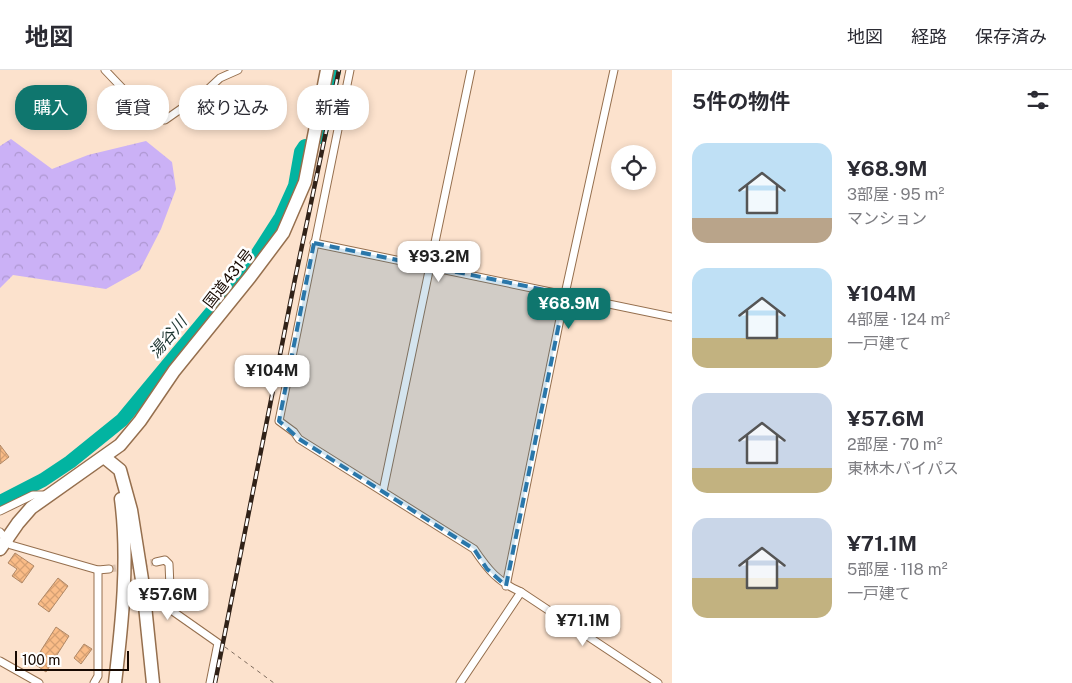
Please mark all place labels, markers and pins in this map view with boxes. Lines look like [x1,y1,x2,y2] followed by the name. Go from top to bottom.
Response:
[398,240,480,283] pin: ¥93.2M
[528,288,610,330] pin: ¥68.9M
[237,354,307,397] pin: ¥104M
[127,578,209,621] pin: ¥57.6M
[542,604,624,647] pin: ¥71.1M

